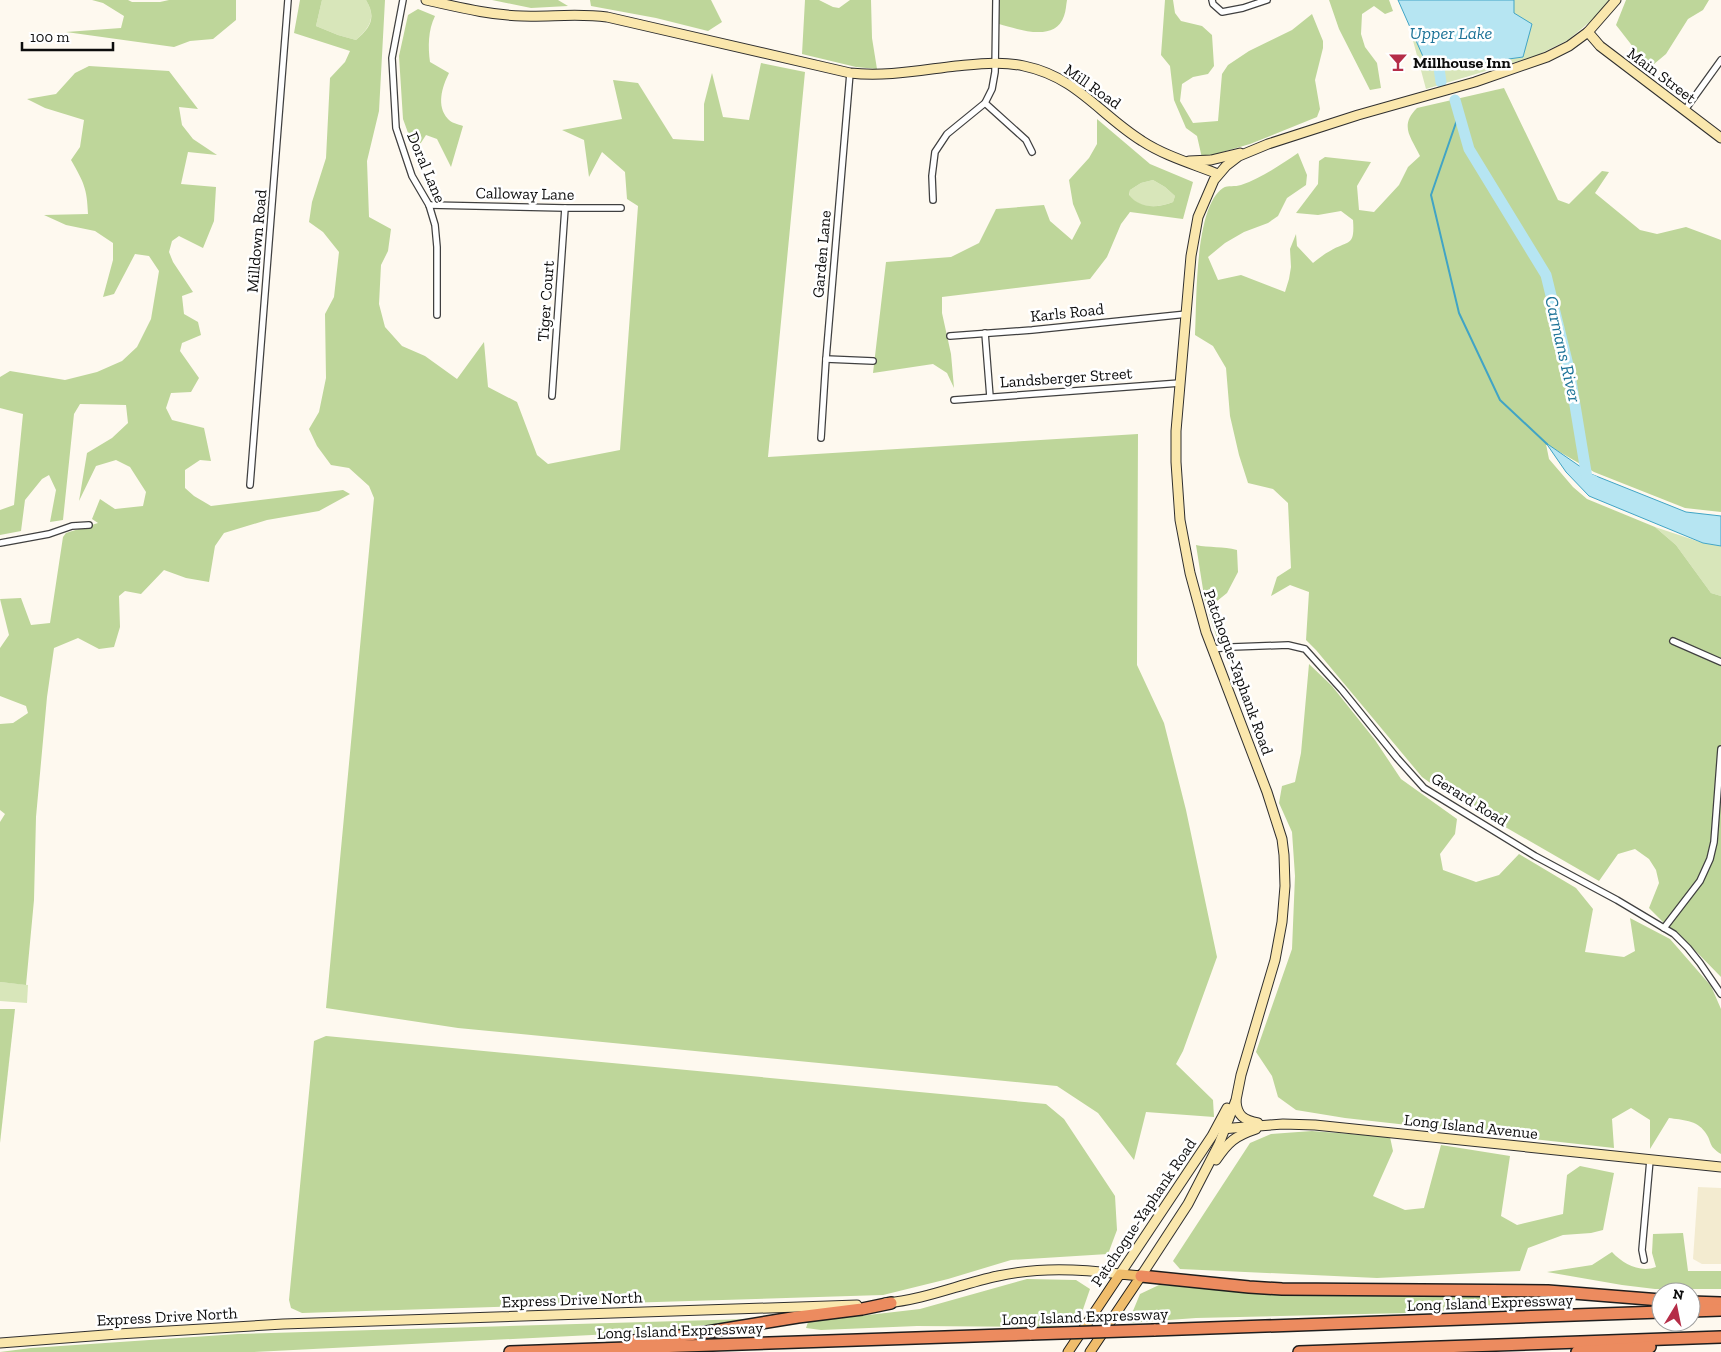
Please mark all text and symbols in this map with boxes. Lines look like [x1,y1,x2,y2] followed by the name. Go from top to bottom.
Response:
[22,20,114,52] scale bar
[1410,22,1493,44] water label: Upper Lake
[30,28,69,46] text: 100 m
[1624,43,1700,107] street label: Main Street
[1387,51,1409,73] bar icon: Millhouse Inn
[1413,53,1511,72] place label: Millhouse Inn
[1061,60,1125,113] street label: Mill Road
[403,129,450,205] street label: Doral Lane
[475,183,575,204] street label: Calloway Lane
[243,189,270,293] street label: Milldown Road
[808,210,835,299] street label: Garden Lane
[533,260,558,342] street label: Tiger Court
[1540,294,1586,405] water label: Carmans River
[1029,299,1105,326] street label: Karls Road
[999,363,1133,392] street label: Landsberger Street
[1200,587,1277,758] street label: Patchogue-Yaphank Road
[1428,768,1512,831] street label: Gerard Road
[1403,1110,1539,1143] street label: Long Island Avenue
[1087,1135,1200,1290] street label: Patchogue-Yaphank Road
[1651,1282,1701,1332] north arrow
[1671,1285,1685,1304] text: N
[501,1288,643,1311] street label: Express Drive North
[1406,1290,1574,1315] street label: Long Island Expressway
[96,1303,238,1330] street label: Express Drive North
[1001,1304,1169,1329] street label: Long Island Expressway
[596,1318,764,1343] street label: Long Island Expressway

